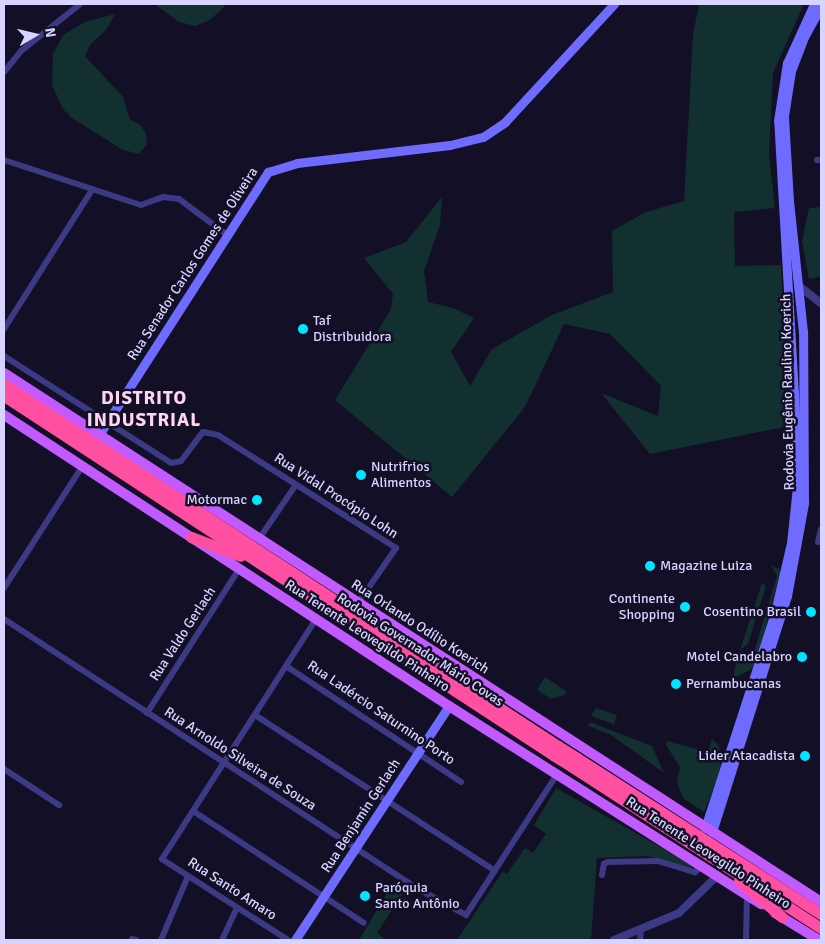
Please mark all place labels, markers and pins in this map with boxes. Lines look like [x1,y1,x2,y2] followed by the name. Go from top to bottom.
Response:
[313,313,392,346] place label: Taf Distribuidora
[297,323,309,335] marker: Taf Distribuidora
[371,459,431,492] place label: Nutrifrios Alimentos
[355,469,367,481] marker: Nutrifrios Alimentos
[187,492,247,508] place label: Motormac
[251,494,263,506] marker: Motormac
[660,558,752,574] place label: Magazine Luiza
[644,560,656,572] marker: Magazine Luiza
[609,591,675,624] place label: Continente Shopping
[679,601,691,613] marker: Continente Shopping
[703,604,801,620] place label: Cosentino Brasil
[805,606,817,618] marker: Cosentino Brasil
[686,649,792,665] place label: Motel Candelabro
[796,651,808,663] marker: Motel Candelabro
[686,676,781,692] place label: Pernambucanas
[670,678,682,690] marker: Pernambucanas
[698,748,795,764] place label: Lider Atacadista
[799,750,811,762] marker: Lider Atacadista
[375,880,460,912] place label: Paróquia Santo Antônio
[359,890,371,902] marker: Paróquia Santo Antônio

